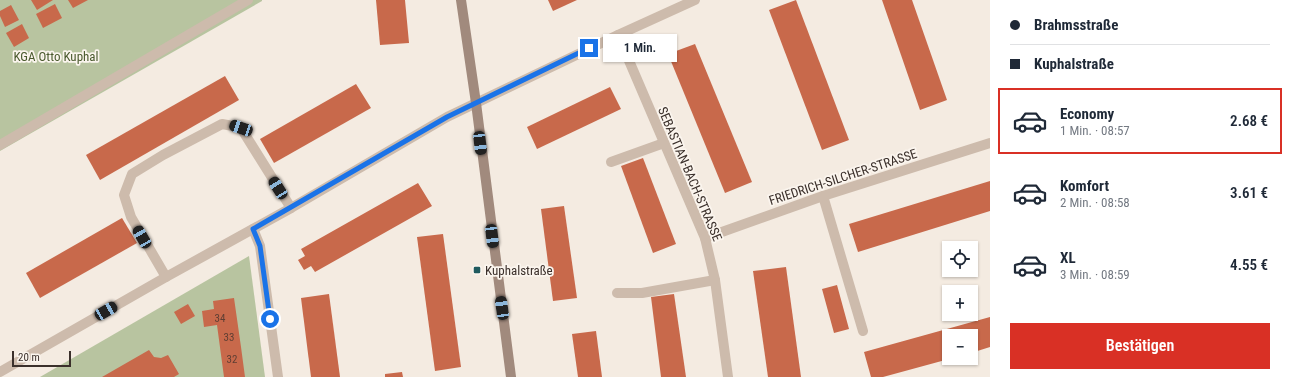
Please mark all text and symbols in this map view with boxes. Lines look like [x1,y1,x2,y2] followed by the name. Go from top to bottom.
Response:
[1034,16,1118,34] text: Brahmsstraße
[603,34,677,62] callout: 1 Min.
[580,39,598,57] route end
[624,40,656,55] text: 1 Min.
[13,49,99,64] park label: KGA Otto Kuphal
[1034,55,1114,73] text: Kuphalstraße
[1012,103,1048,139] icon: car
[655,105,725,243] street label: SEBASTIAN-BACH-STRASSE
[1060,105,1114,123] text: Economy
[1230,112,1268,130] text: 2.68 €
[228,118,254,138] car
[1060,123,1130,138] text: 1 Min. · 08:57
[473,130,487,156] car
[767,146,919,208] street label: FRIEDRICH-SILCHER-STRASSE
[267,175,289,201] car
[1012,175,1048,211] icon: car
[1060,177,1109,195] text: Komfort
[1230,184,1268,202] text: 3.61 €
[1060,195,1130,210] text: 2 Min. · 08:58
[485,223,499,249] car
[131,224,153,250] car
[942,241,978,365] map controls
[942,241,978,277] button: locate
[1012,247,1048,283] icon: car
[1060,249,1076,267] text: XL
[1230,256,1268,274] text: 4.55 €
[485,263,553,278] place label: Kuphalstraße
[472,265,482,275] marker: Kuphalstraße
[1060,267,1130,282] text: 3 Min. · 08:59
[942,285,978,321] button: +
[494,295,510,321] car
[93,300,119,322] car
[261,310,279,328] route start
[215,312,226,325] house number: 34
[1010,323,1270,369] button: Bestätigen
[942,329,978,365] button: −
[224,331,234,344] house number: 33
[12,349,71,368] scale bar
[18,351,40,364] text: 20 m
[227,353,237,366] house number: 32

